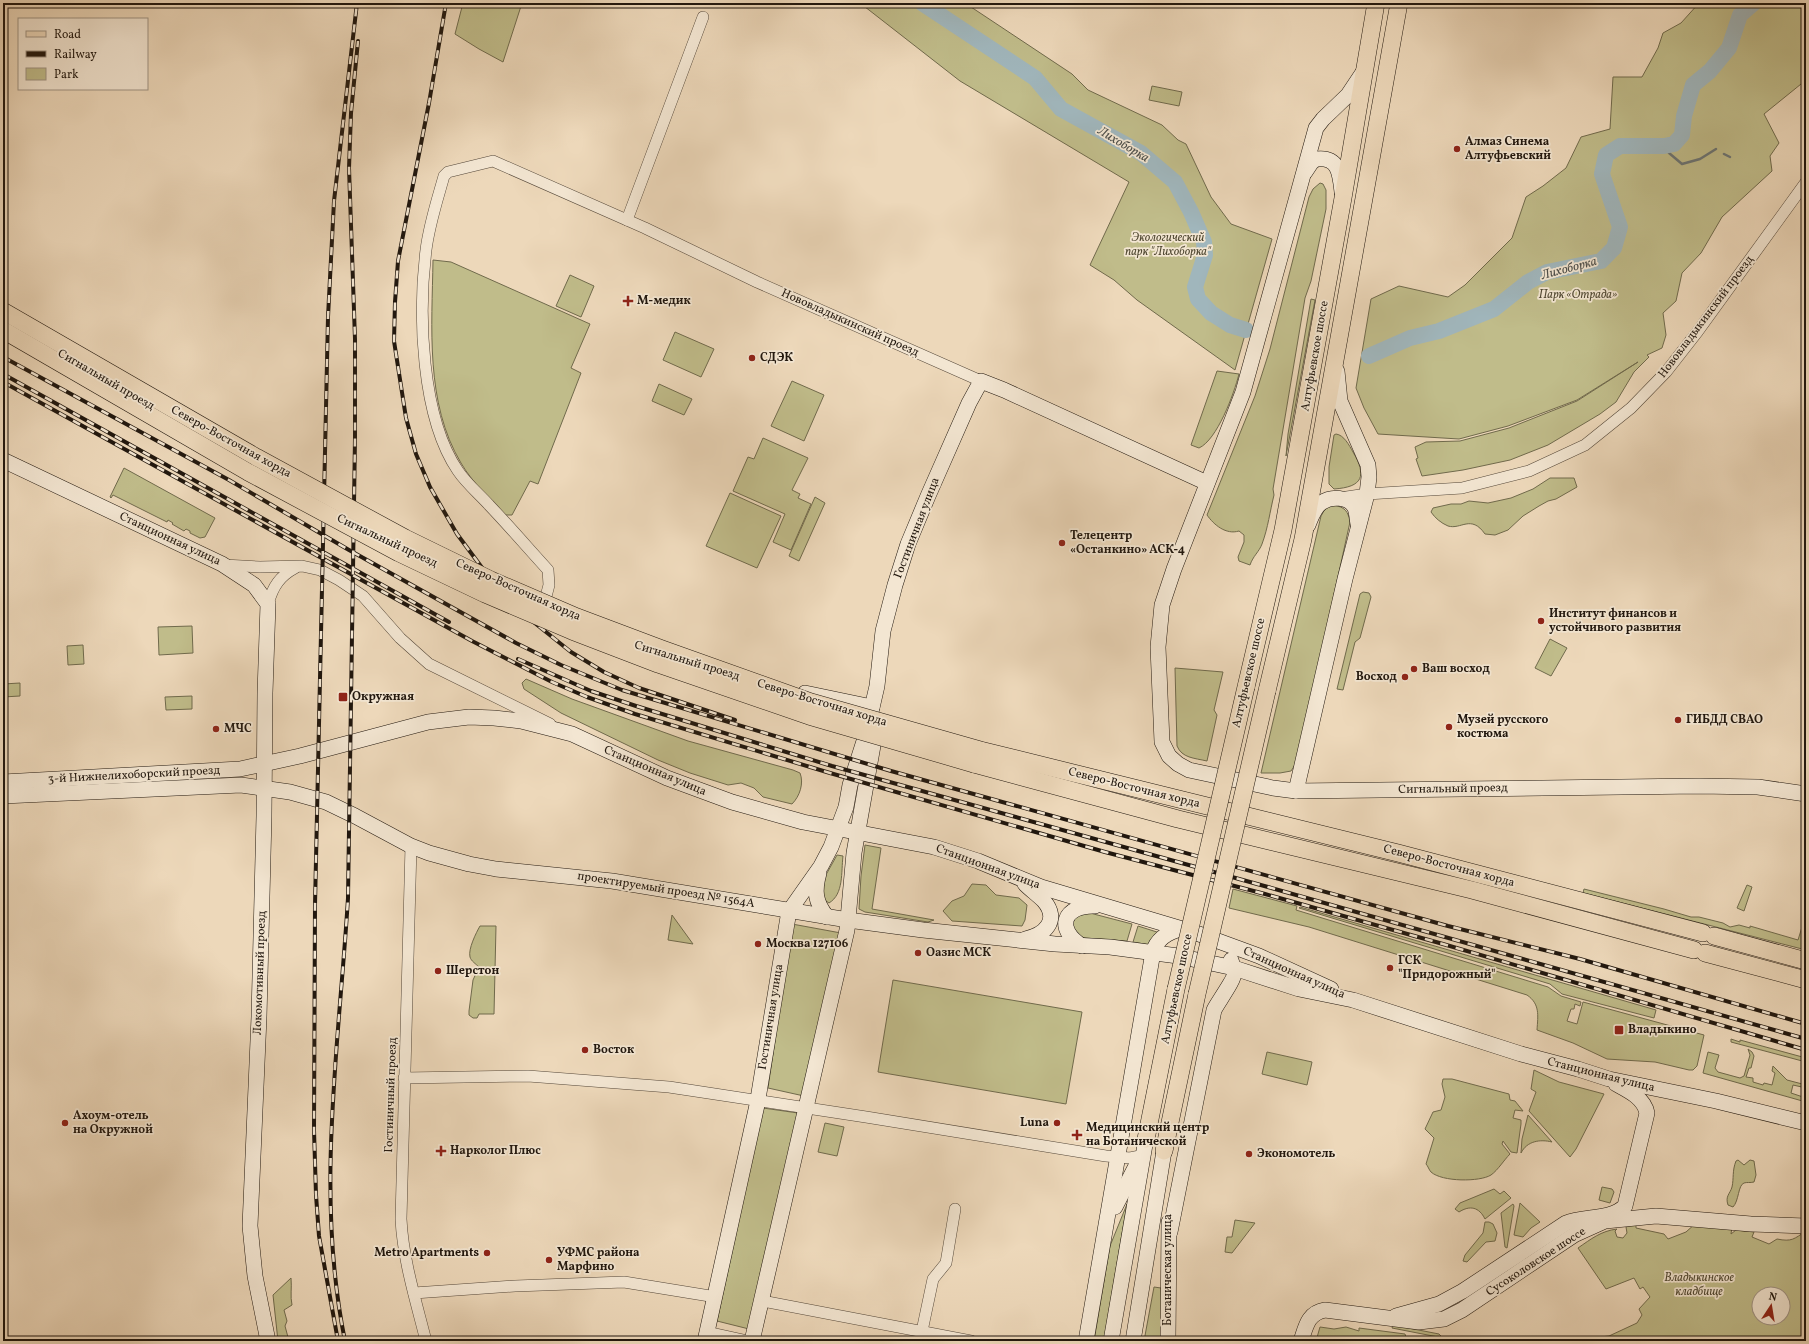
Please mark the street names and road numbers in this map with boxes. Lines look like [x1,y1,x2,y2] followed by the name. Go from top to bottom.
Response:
[1655,252,1757,382] street label: Нововладыкинский проезд
[778,285,922,361] street label: Нововладыкинский проезд
[1297,299,1333,413] street label: Алтуфьевское шоссе
[55,346,158,414] street label: Сигнальный проезд
[168,402,294,482] street label: Северо-Восточная хорда
[890,475,944,581] street label: Гостиничная улица
[117,508,223,570] street label: Станционная улица
[334,511,440,571] street label: Сигнальный проезд
[453,555,583,625] street label: Северо-Восточная хорда
[1229,616,1269,729] street label: Алтуфьевское шоссе
[632,637,742,685] street label: Сигнальный проезд
[755,676,889,730] street label: Северо-Восточная хорда
[601,742,709,800] street label: Станционная улица
[48,762,221,787] street label: 3-й Нижнелихоборский проезд
[1066,764,1202,812] street label: Северо-Восточная хорда
[1398,780,1508,798] street label: Сигнальный проезд
[934,841,1043,893] street label: Станционная улица
[1382,841,1516,891] street label: Северо-Восточная хорда
[576,868,756,912] street label: проектируемый проезд № 1564А
[250,910,270,1035] street label: Локомотивный проезд
[1158,932,1197,1046] street label: Алтуфьевское шоссе
[1240,943,1348,1003] street label: Станционная улица
[755,963,787,1071] street label: Гостиничная улица
[381,1037,401,1153] street label: Гостиничный проезд
[1546,1054,1656,1096] street label: Станционная улица
[1160,1214,1176,1326] street label: Ботаническая улица
[1483,1224,1589,1300] street label: Сусоколовское шоссе

